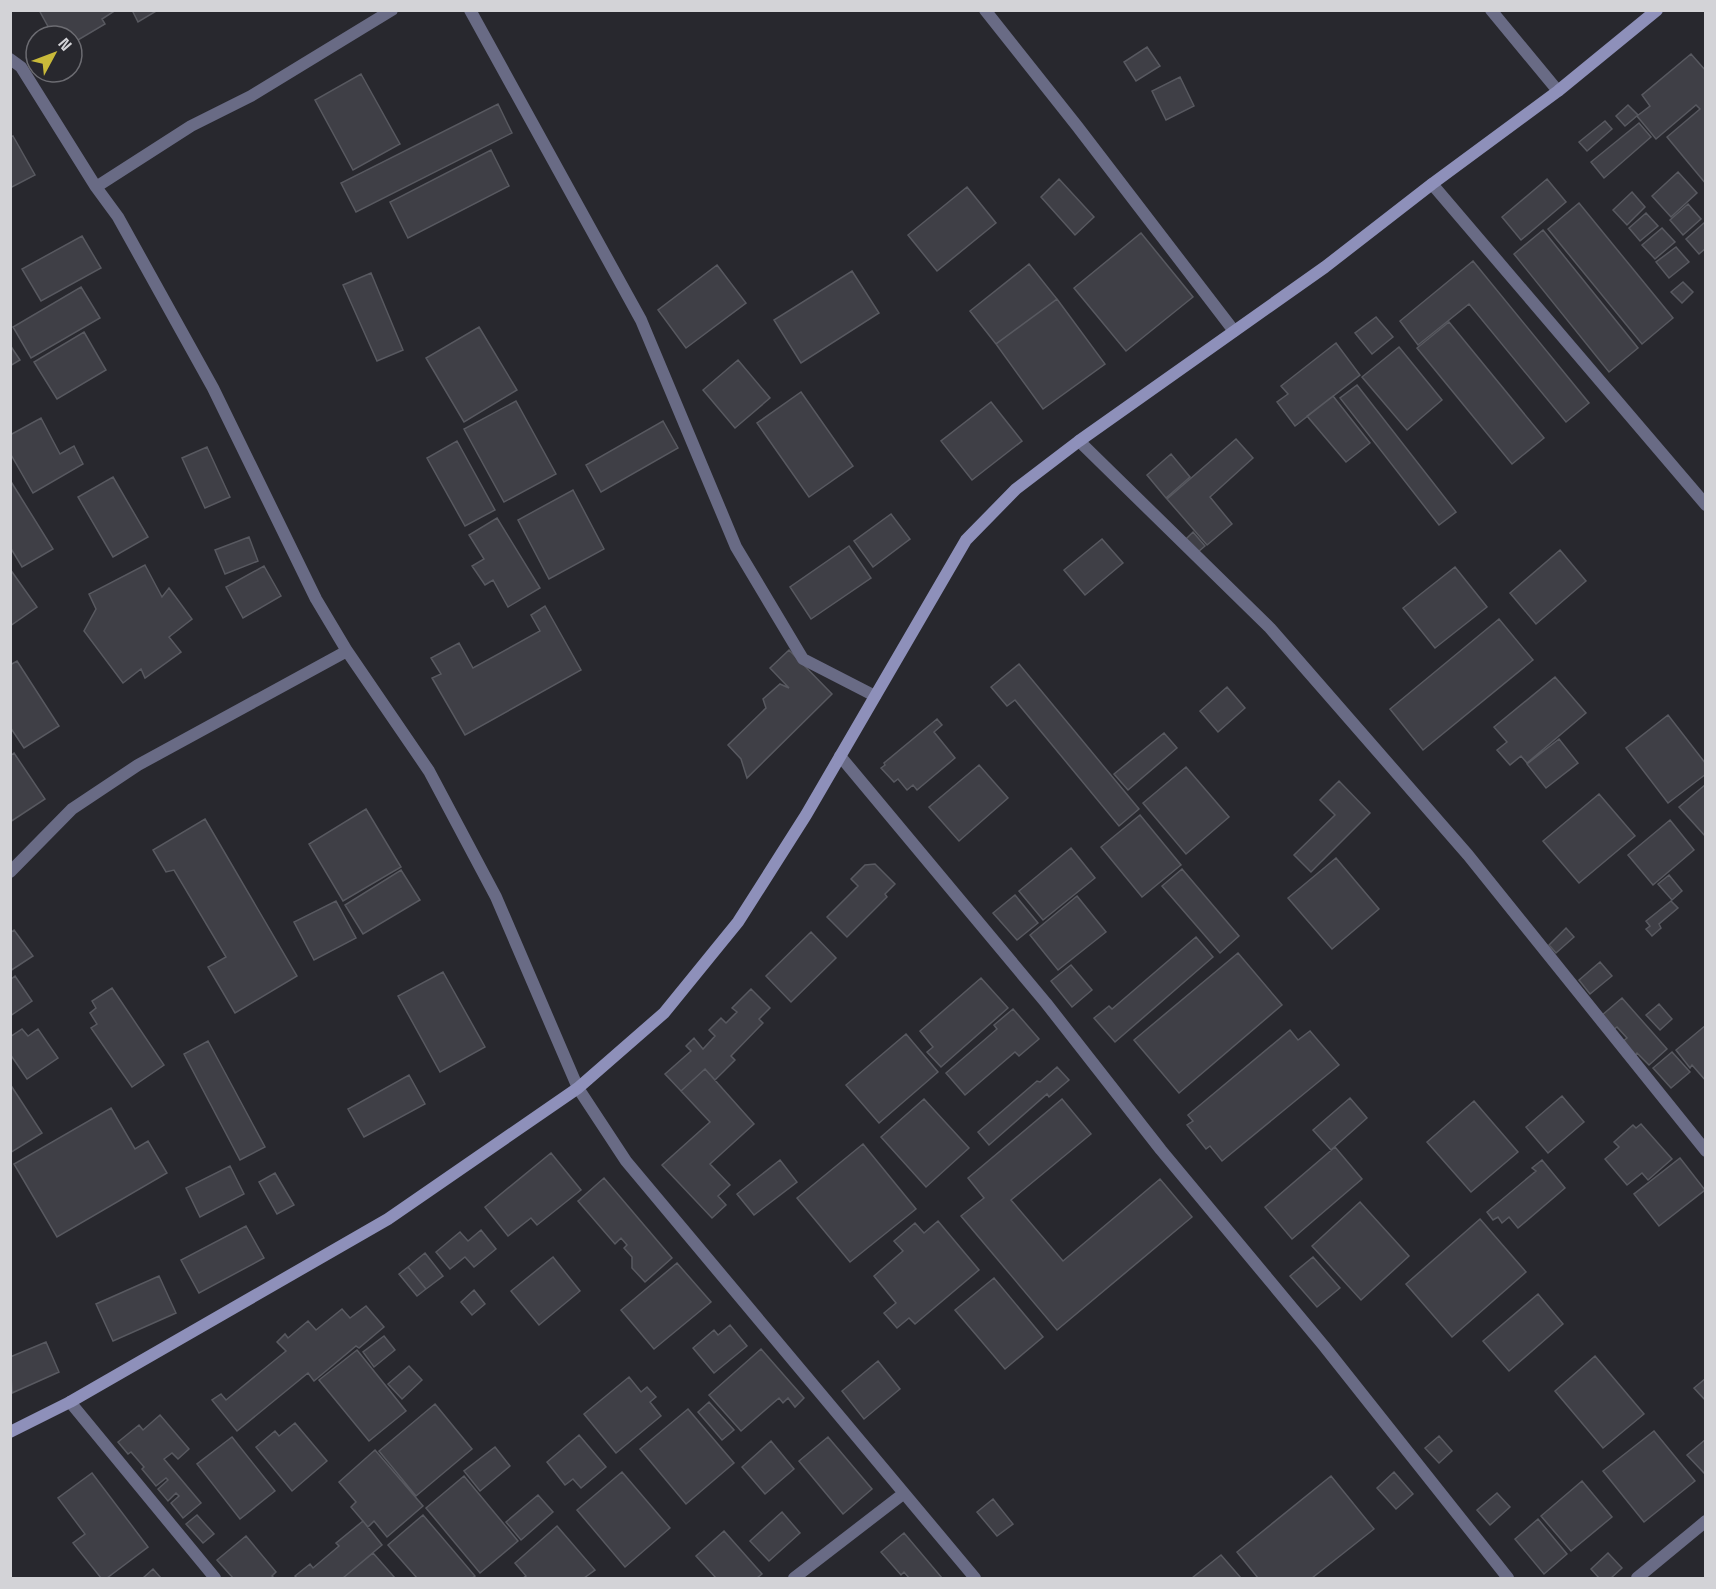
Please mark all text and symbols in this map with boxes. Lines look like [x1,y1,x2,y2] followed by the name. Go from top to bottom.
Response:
[24,24,84,84] north arrow
[53,34,76,55] text: N

